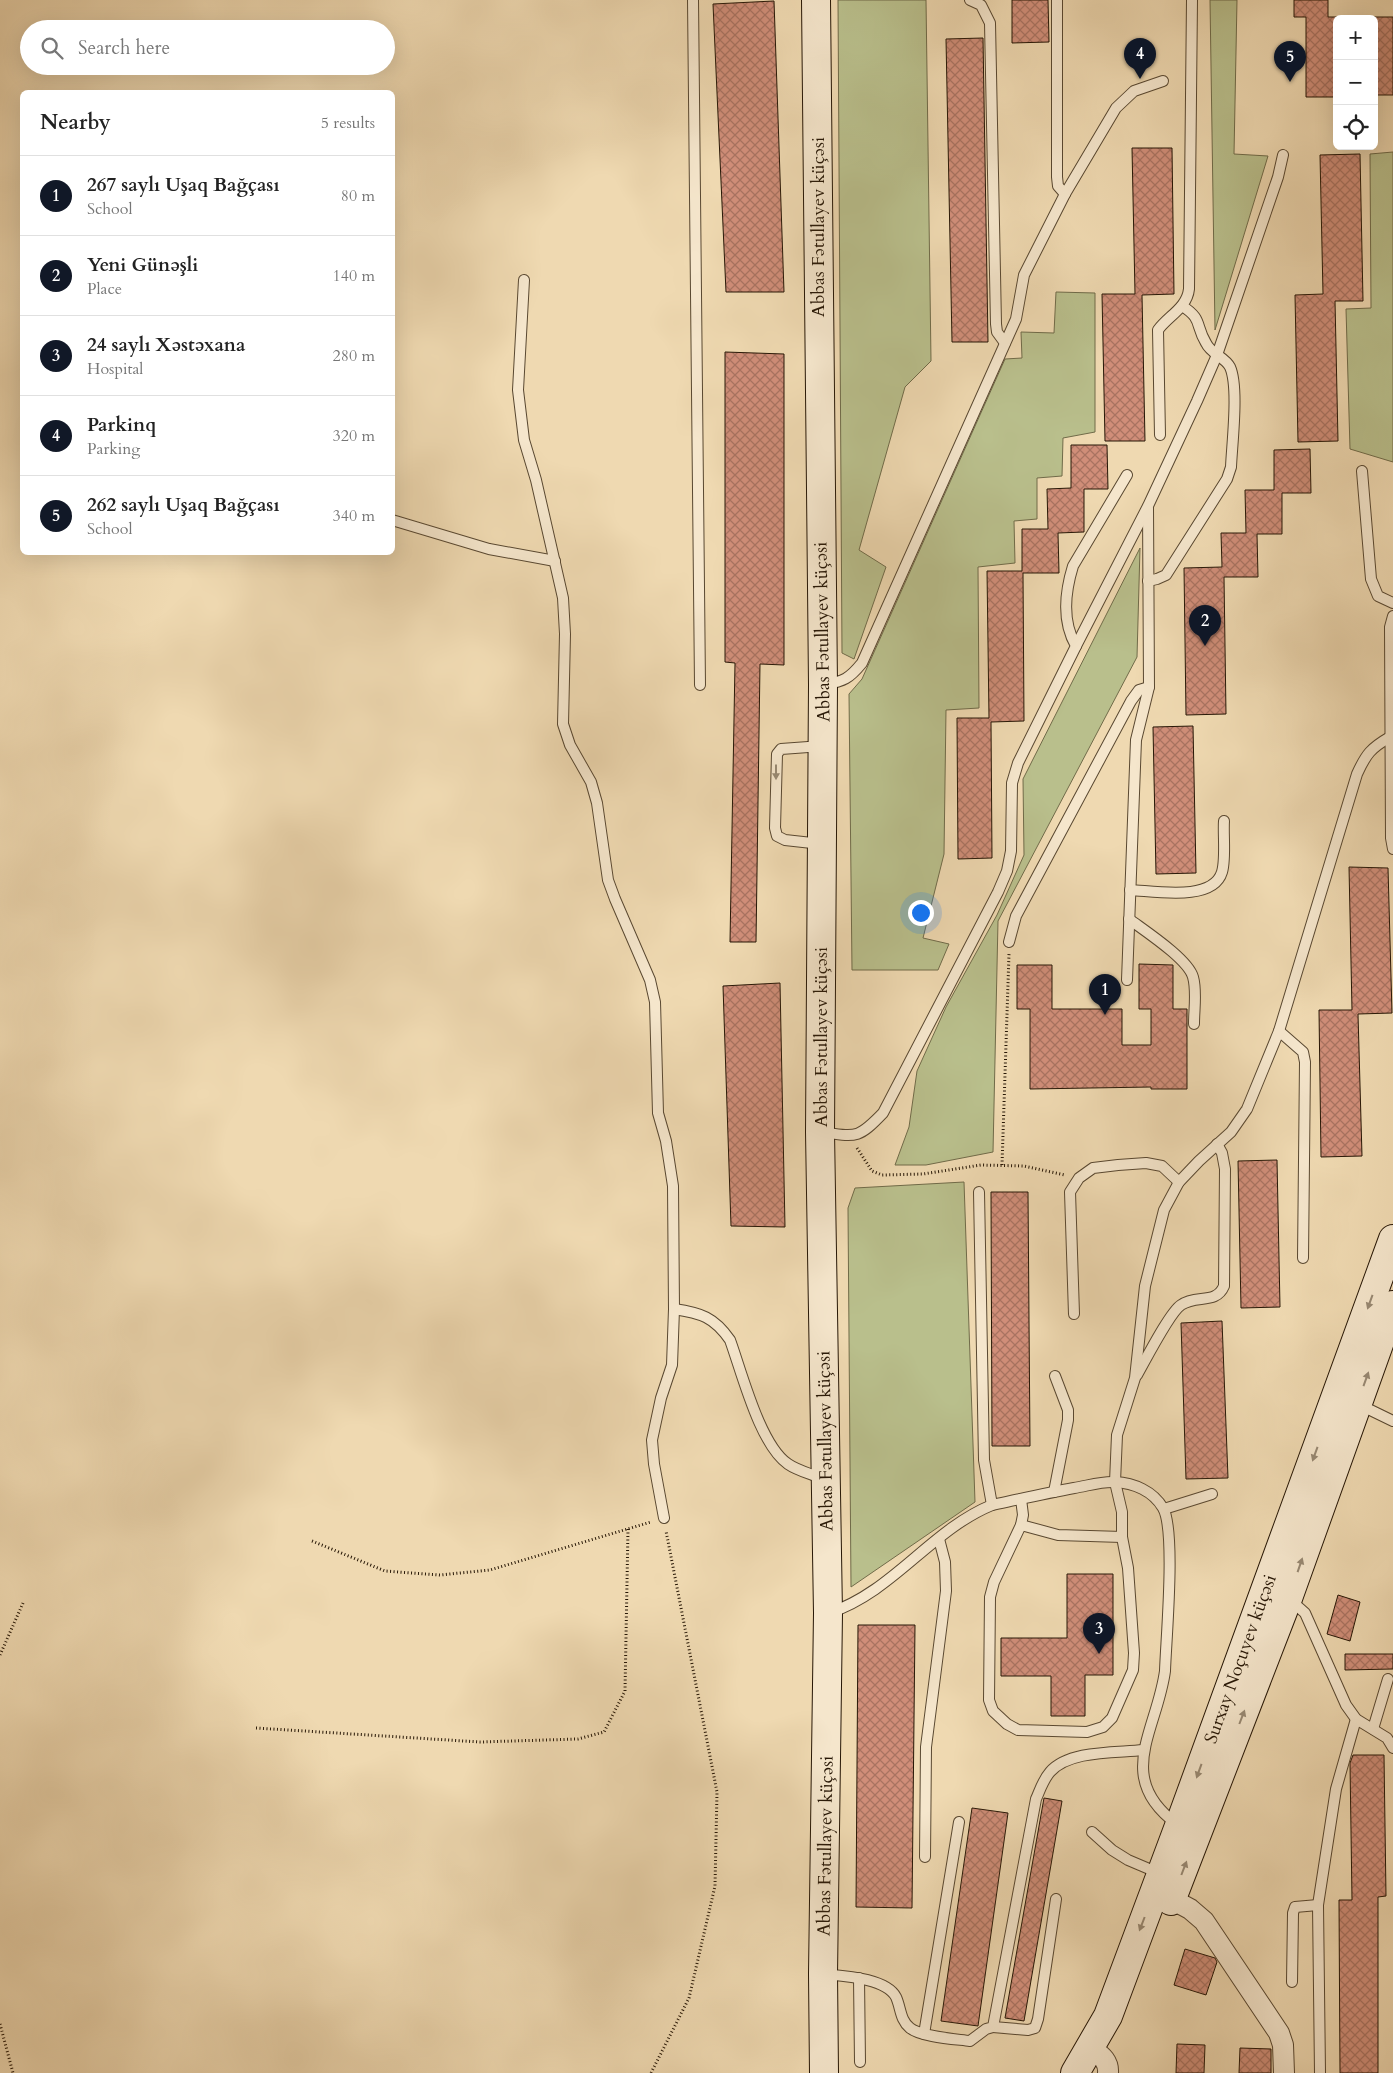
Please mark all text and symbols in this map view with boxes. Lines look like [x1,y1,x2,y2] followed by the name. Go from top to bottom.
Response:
[1333,15,1378,150] map controls
[1333,15,1378,60] button: +
[20,20,395,75] search box
[38,34,66,62] icon: search
[78,35,170,61] text: Search here
[1124,38,1156,79] pin: 4
[1274,41,1306,82] pin: 5
[1333,60,1378,105] button: −
[1333,105,1378,150] button: locate
[40,108,111,137] text: Nearby
[321,112,375,134] text: 5 results
[806,137,831,317] street label: Abbas Fətullayev küçəsi
[87,172,279,198] text: 267 saylı Uşaq Bağçası
[52,185,60,207] text: 1
[341,185,375,207] text: 80 m
[87,198,132,220] text: School
[87,252,198,278] text: Yeni Günəşli
[52,265,60,287] text: 2
[333,265,375,287] text: 140 m
[87,278,122,300] text: Place
[87,332,245,358] text: 24 saylı Xəstəxana
[52,345,60,367] text: 3
[333,345,375,367] text: 280 m
[87,358,143,380] text: Hospital
[87,412,156,438] text: Parkinq
[52,425,60,447] text: 4
[333,425,375,447] text: 320 m
[87,438,140,460] text: Parking
[87,492,279,518] text: 262 saylı Uşaq Bağçası
[52,505,60,527] text: 5
[333,505,375,527] text: 340 m
[87,518,132,540] text: School
[808,542,837,722] street label: Abbas Fətullayev küçəsi
[1189,605,1221,646] pin: 2
[771,764,779,780] one-way arrow
[908,900,934,926] your location
[809,947,834,1127] street label: Abbas Fətullayev küçəsi
[1089,974,1121,1015] pin: 1
[1366,1294,1373,1309] one-way arrow
[811,1351,840,1531] street label: Abbas Fətullayev küçəsi
[1363,1371,1370,1386] one-way arrow
[1311,1447,1319,1462] one-way arrow
[1297,1557,1304,1572] one-way arrow
[1198,1571,1283,1747] street label: Surxay Noçuyev küçəsi
[1083,1613,1115,1654] pin: 3
[1239,1710,1247,1724] one-way arrow
[811,1756,840,1936] street label: Abbas Fətullayev küçəsi
[1195,1764,1202,1779] one-way arrow
[1180,1860,1188,1875] one-way arrow
[1138,1916,1146,1931] one-way arrow

